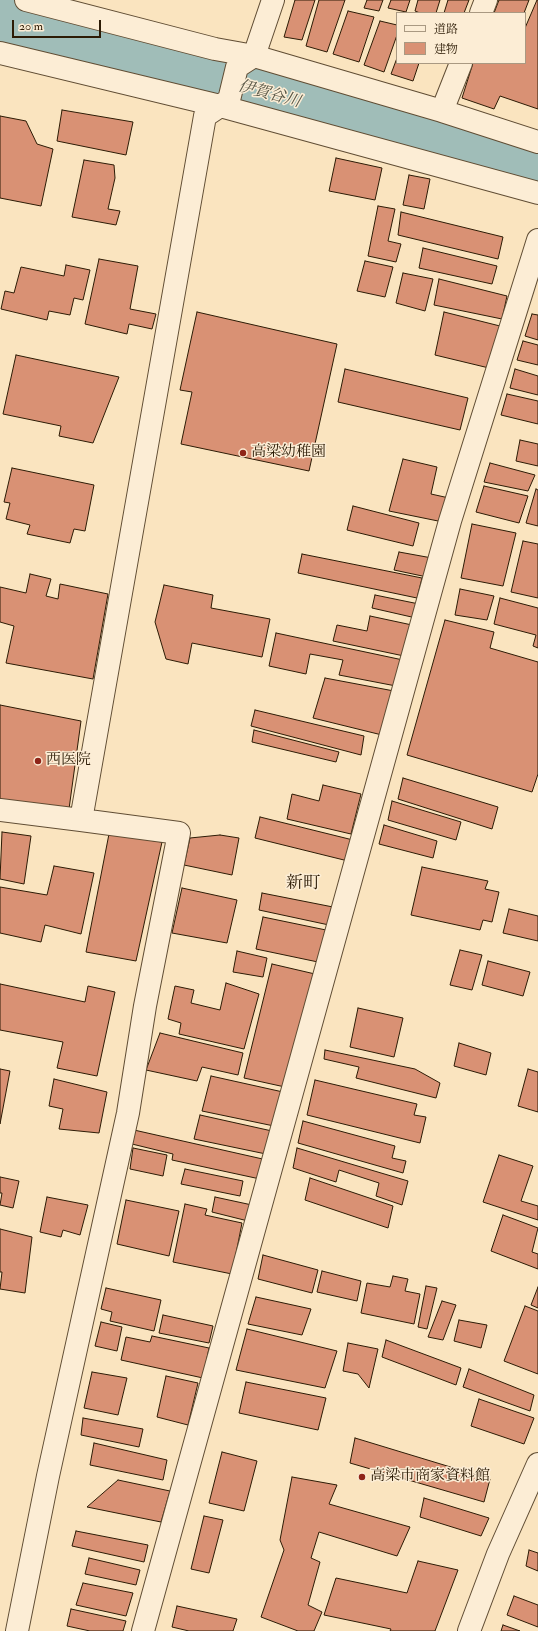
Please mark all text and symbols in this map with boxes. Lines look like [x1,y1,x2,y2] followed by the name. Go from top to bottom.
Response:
[14,12,103,38] scale bar
[396,12,526,64] legend
[19,19,43,34] text: 20 m
[434,22,458,37] text: 道路
[434,42,458,57] text: 建物
[236,77,302,113] water label: 伊賀谷川
[251,444,326,462] place label: 高梁幼稚園
[238,448,248,458] marker: 高梁幼稚園
[46,752,91,770] place label: 西医院
[33,756,43,766] marker: 西医院
[286,874,320,894] district label: 新町
[370,1468,490,1486] place label: 高梁市商家資料館
[357,1472,367,1482] marker: 高梁市商家資料館

